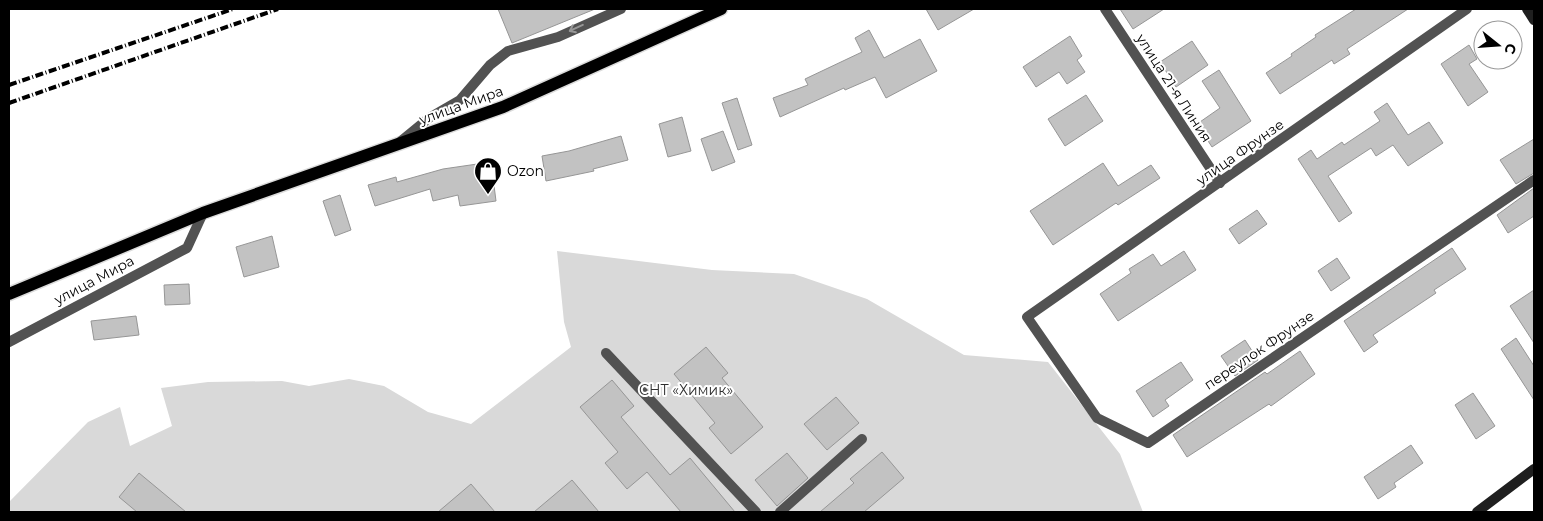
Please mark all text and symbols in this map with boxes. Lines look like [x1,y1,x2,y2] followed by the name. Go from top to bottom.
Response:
[1473,20,1523,70] north arrow
[569,24,584,34] one-way arrow
[1132,30,1216,146] street label: улица 21-я Линия
[1500,41,1521,56] text: С
[416,81,506,129] street label: улица Мира
[1192,115,1287,189] street label: улица Фрунзе
[473,156,503,195] shop icon: Ozon
[507,162,544,180] place label: Ozon
[50,251,137,309] street label: улица Мира
[1201,307,1317,393] street label: переулок Фрунзе
[639,381,733,399] park label: СНТ «Химик»

